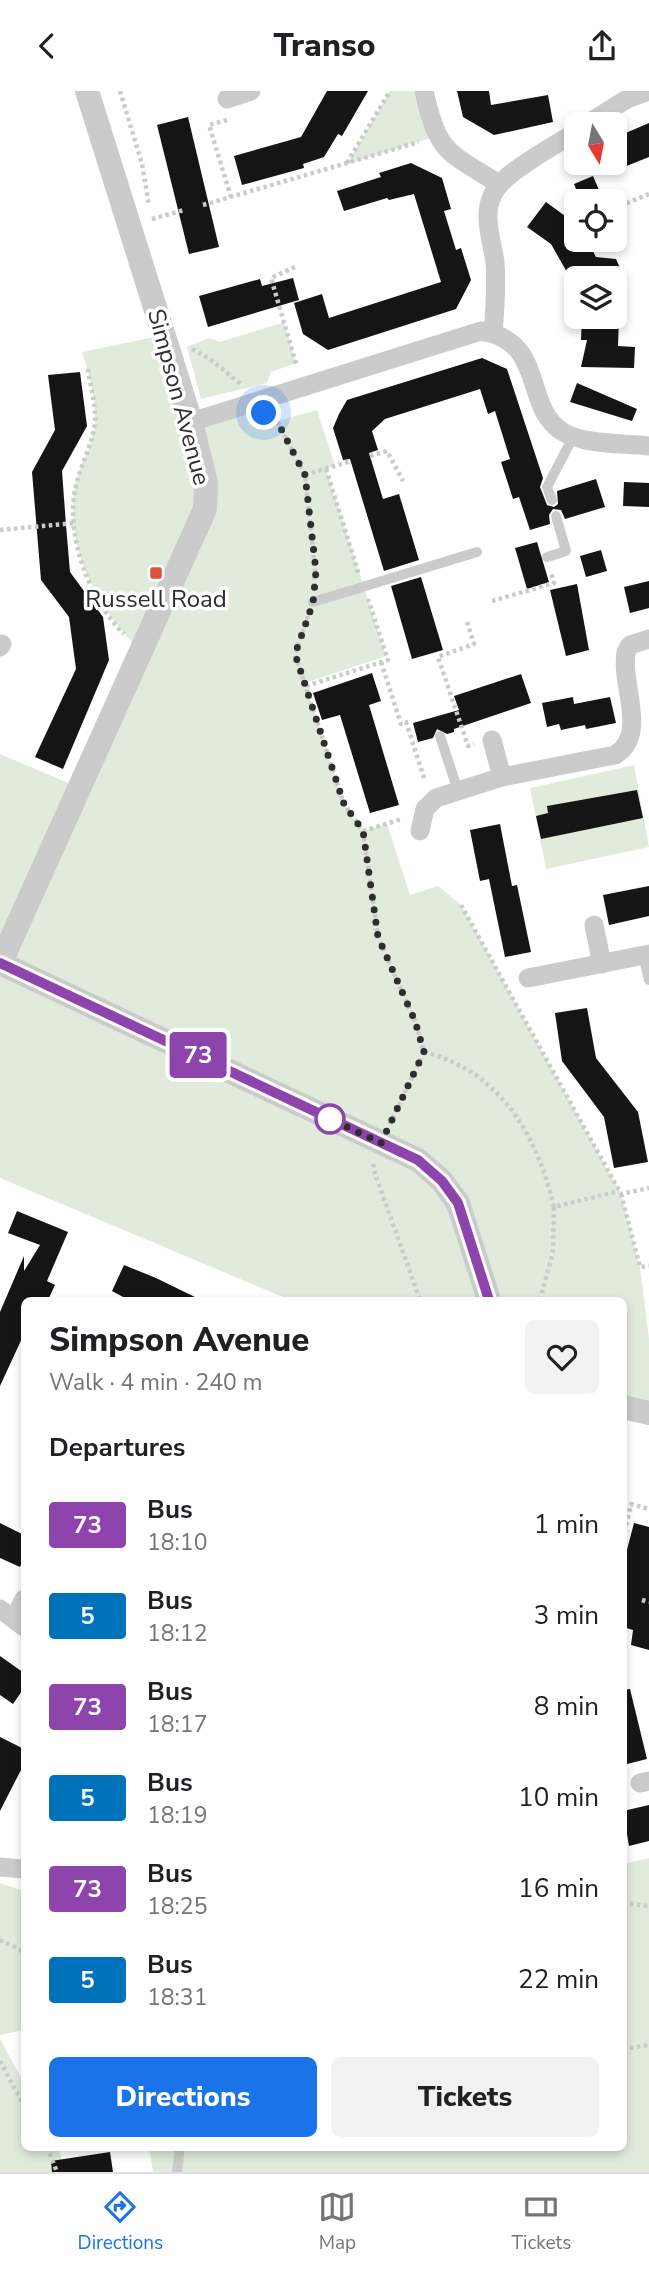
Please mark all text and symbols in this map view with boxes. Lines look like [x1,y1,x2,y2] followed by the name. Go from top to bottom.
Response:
[273,24,376,67] text: Transo
[28,27,66,65] icon: back
[583,27,621,65] icon: share
[564,112,626,175] north arrow
[564,112,627,329] map controls
[564,189,627,252] button: locate
[564,266,627,329] button: layers
[140,305,218,489] street label: Simpson Avenue
[246,395,281,430] your location
[148,565,164,581] marker: Russell Road
[85,583,227,615] place label: Russell Road
[166,1032,230,1078] line badge: 73
[184,1039,212,1071] text: 73
[315,1104,345,1134] unlabelled marker
[49,1318,309,1363] text: Simpson Avenue
[525,1320,599,1394] button: heart
[49,1367,262,1398] text: Walk · 4 min · 240 m
[49,1430,185,1465] text: Departures
[147,1492,193,1527] text: Bus
[534,1507,599,1542] text: 1 min
[73,1509,102,1541] text: 73
[147,1527,207,1558] text: 18:10
[147,1583,193,1618] text: Bus
[534,1598,599,1633] text: 3 min
[80,1600,95,1632] text: 5
[147,1618,207,1649] text: 18:12
[147,1674,193,1709] text: Bus
[534,1689,599,1724] text: 8 min
[73,1691,102,1723] text: 73
[147,1709,207,1740] text: 18:17
[147,1765,193,1800] text: Bus
[518,1780,599,1815] text: 10 min
[80,1782,95,1814] text: 5
[147,1800,207,1831] text: 18:19
[147,1856,193,1891] text: Bus
[518,1871,599,1906] text: 16 min
[73,1873,102,1905] text: 73
[147,1891,207,1922] text: 18:25
[147,1947,193,1982] text: Bus
[518,1962,599,1997] text: 22 min
[80,1964,95,1996] text: 5
[147,1982,207,2013] text: 18:31
[49,2057,317,2137] button: Directions
[331,2057,599,2137] button: Tickets
[78,2188,163,2256] tab: Directions
[318,2188,356,2256] tab: Map
[512,2188,571,2256] tab: Tickets

